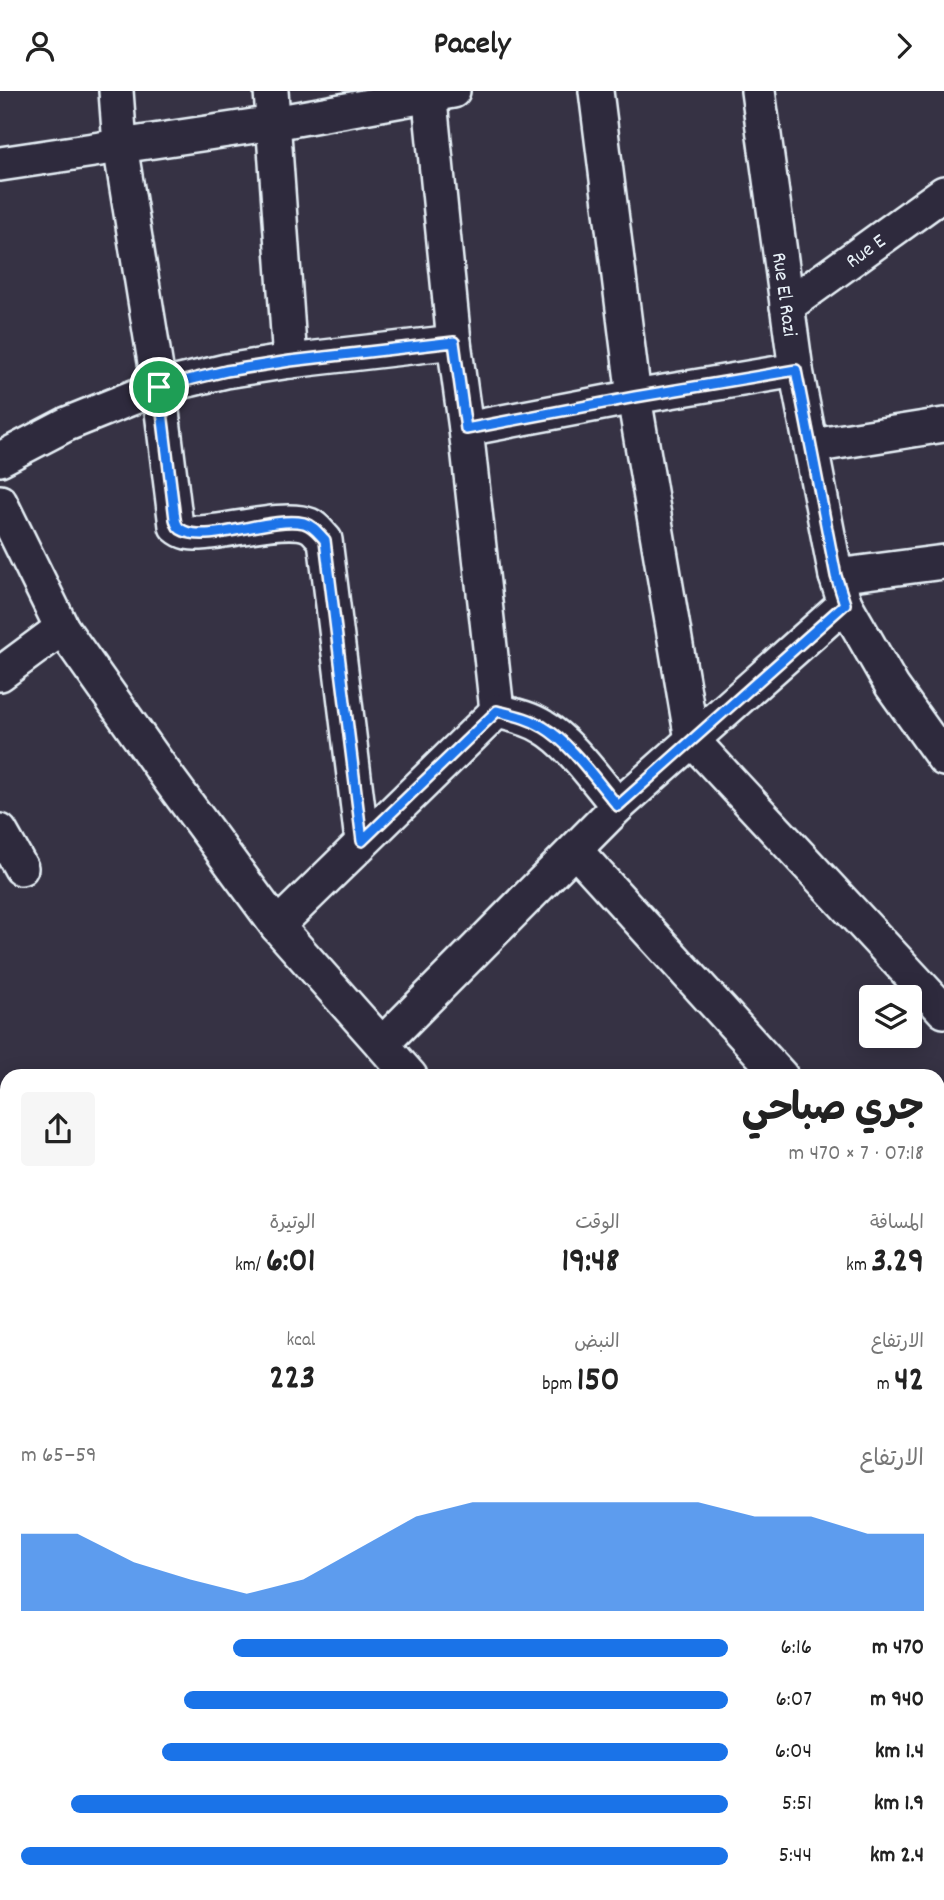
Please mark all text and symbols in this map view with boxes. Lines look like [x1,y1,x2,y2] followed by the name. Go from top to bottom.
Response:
[433,23,511,69] text: Pacely
[21,27,59,65] icon: person
[885,27,923,65] icon: forward
[840,227,893,277] street label: Rue E
[762,251,803,339] street label: Rue El Razi
[129,357,189,417] pin
[140,368,178,406] icon: arrive
[859,985,922,1048] map controls
[859,985,922,1048] button: layers
[742,1084,924,1139] text: جري صباحي
[21,1092,95,1166] button: share
[788,1138,924,1171] text: 07:18 · 7 × 470 m
[269,1211,315,1238] text: الوتيرة
[575,1211,620,1238] text: الوقت
[870,1211,924,1238] text: المسافة
[266,1238,315,1288] text: 6:01
[562,1238,620,1288] text: 19:48
[871,1238,924,1288] text: 3.29
[235,1253,266,1280] text: /km
[846,1253,871,1280] text: km
[286,1328,315,1355] text: kcal
[574,1330,620,1357] text: النبض
[871,1330,924,1357] text: الارتفاع
[269,1355,315,1405] text: 223
[577,1357,620,1407] text: 150
[894,1357,924,1407] text: 42
[542,1372,577,1399] text: bpm
[877,1372,894,1399] text: m
[21,1440,97,1473] text: 59–65 m
[860,1444,924,1477] text: الارتفاع
[781,1632,812,1665] text: 6:16
[872,1632,924,1665] text: 470 m
[776,1684,812,1717] text: 6:07
[870,1684,924,1717] text: 940 m
[775,1736,812,1769] text: 6:04
[875,1736,924,1769] text: 1.4 km
[782,1788,812,1821] text: 5:51
[874,1788,924,1821] text: 1.9 km
[778,1840,812,1873] text: 5:44
[870,1840,924,1873] text: 2.4 km

